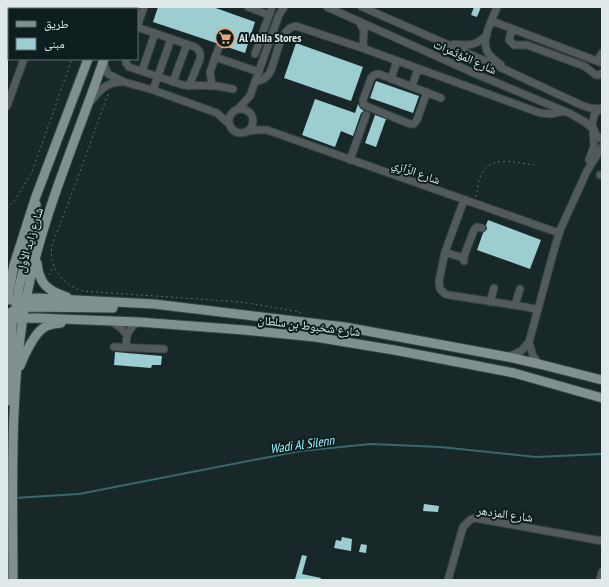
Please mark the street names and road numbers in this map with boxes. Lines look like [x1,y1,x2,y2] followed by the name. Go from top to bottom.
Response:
[431,36,499,78] street label: شارع المُؤتَمرات
[389,156,443,190] street label: شارع الرَّازِي
[13,205,47,274] street label: شارع زايد الأول
[257,312,361,340] street label: شارع شخبوط بن سلطان
[475,502,534,526] street label: شارع المزدهر

